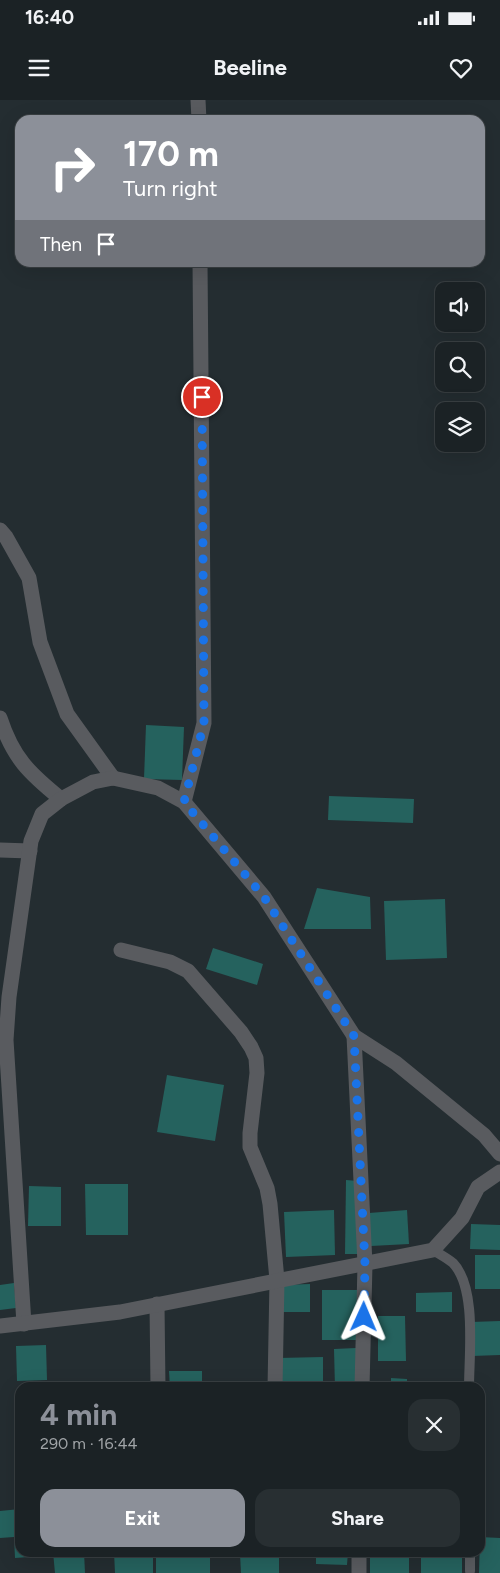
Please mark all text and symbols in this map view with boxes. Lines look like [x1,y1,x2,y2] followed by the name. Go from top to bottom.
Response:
[25,6,74,29] text: 16:40
[25,54,53,82] icon: menu
[213,54,287,81] text: Beeline
[447,54,475,82] icon: heart
[123,133,219,175] text: 170 m
[40,135,105,200] icon: right
[123,175,218,202] text: Turn right
[92,230,120,258] icon: arrive
[40,233,82,256] text: Then
[435,282,485,452] map controls
[435,282,485,332] button: sound
[435,342,485,392] button: search
[181,376,223,418] pin
[188,383,216,411] icon: arrive
[435,402,485,452] button: layers
[337,1290,389,1342] position arrow
[40,1396,117,1433] text: 4 min
[408,1399,460,1451] button: close
[40,1434,137,1453] text: 290 m · 16:44
[40,1489,245,1547] button: Exit
[255,1489,460,1547] button: Share

